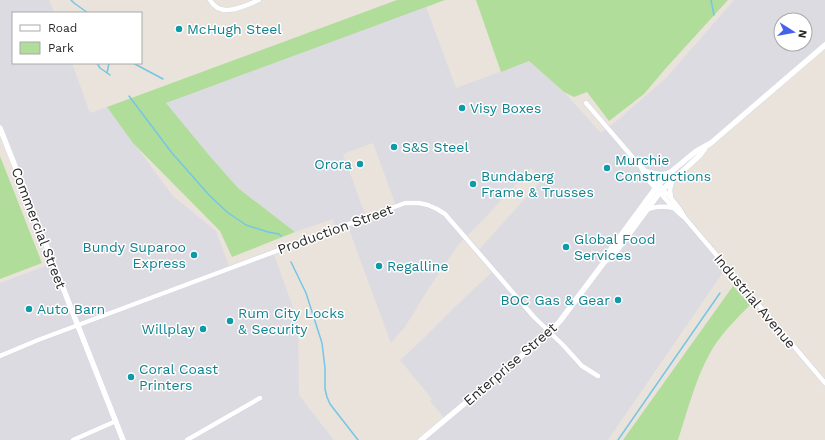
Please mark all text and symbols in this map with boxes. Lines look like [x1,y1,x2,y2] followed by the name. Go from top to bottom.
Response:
[12,12,142,64] legend
[773,12,813,52] north arrow
[48,21,77,35] text: Road
[187,21,282,37] place label: McHugh Steel
[174,24,184,34] marker: McHugh Steel
[795,29,809,39] text: N
[48,41,74,55] text: Park
[470,100,541,116] place label: Visy Boxes
[457,103,467,113] marker: Visy Boxes
[402,139,469,155] place label: S&S Steel
[389,142,399,152] marker: S&S Steel
[615,152,711,184] place label: Murchie Constructions
[314,156,352,172] place label: Orora
[355,159,365,169] marker: Orora
[602,163,612,173] marker: Murchie Constructions
[9,165,70,291] street label: Commercial Street
[481,168,594,200] place label: Bundaberg Frame & Trusses
[468,179,478,189] marker: Bundaberg Frame & Trusses
[275,201,395,257] street label: Production Street
[574,231,655,263] place label: Global Food Services
[83,239,186,271] place label: Bundy Suparoo Express
[561,242,571,252] marker: Global Food Services
[189,250,199,260] marker: Bundy Suparoo Express
[711,251,799,351] street label: Industrial Avenue
[387,258,449,274] place label: Regalline
[374,261,384,271] marker: Regalline
[500,292,610,308] place label: BOC Gas & Gear
[613,295,623,305] marker: BOC Gas & Gear
[37,301,105,317] place label: Auto Barn
[24,304,34,314] marker: Auto Barn
[238,305,344,337] place label: Rum City Locks & Security
[225,316,235,326] marker: Rum City Locks & Security
[460,319,560,409] street label: Enterprise Street
[141,321,196,337] place label: Willplay
[198,324,208,334] marker: Willplay
[139,361,218,393] place label: Coral Coast Printers
[126,372,136,382] marker: Coral Coast Printers

